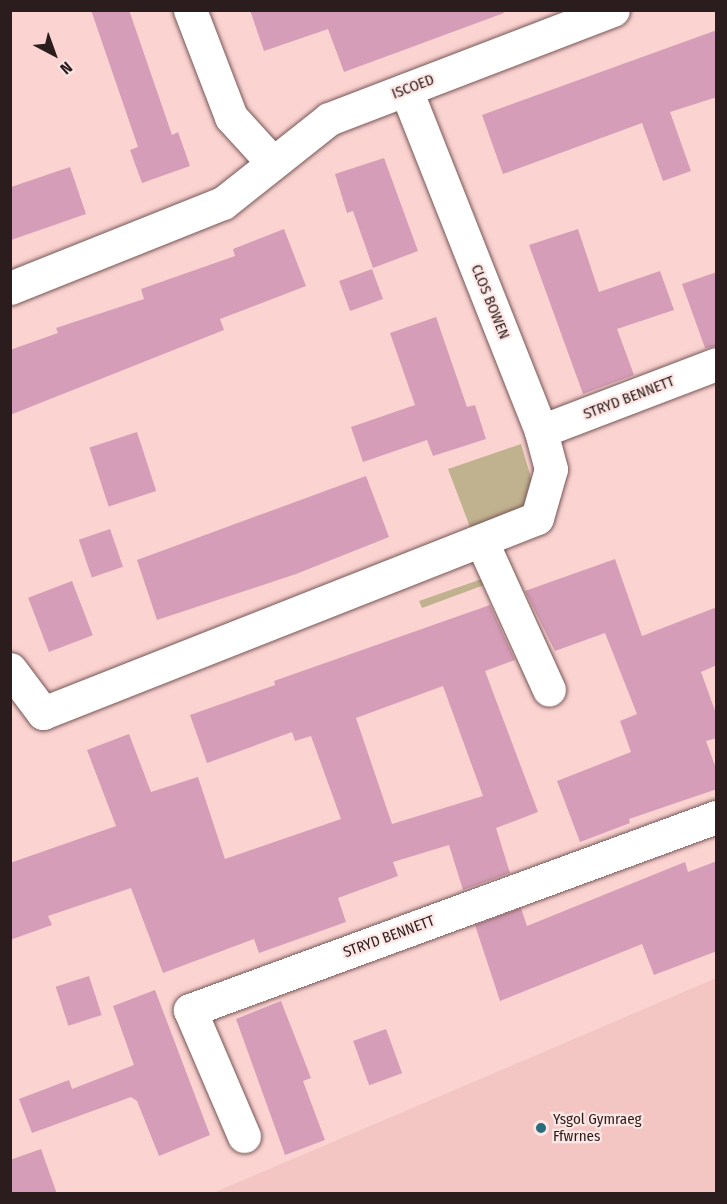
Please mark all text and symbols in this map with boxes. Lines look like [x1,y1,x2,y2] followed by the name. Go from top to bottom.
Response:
[24,24,84,84] north arrow
[56,58,76,78] text: N
[389,71,437,103] street label: ISCOED
[467,262,513,342] street label: CLOS BOWEN
[581,372,677,424] street label: STRYD BENNETT
[341,912,437,962] street label: STRYD BENNETT
[553,1110,642,1145] place label: Ysgol Gymraeg Ffwrnes
[534,1121,548,1135] marker: Ysgol Gymraeg Ffwrnes

